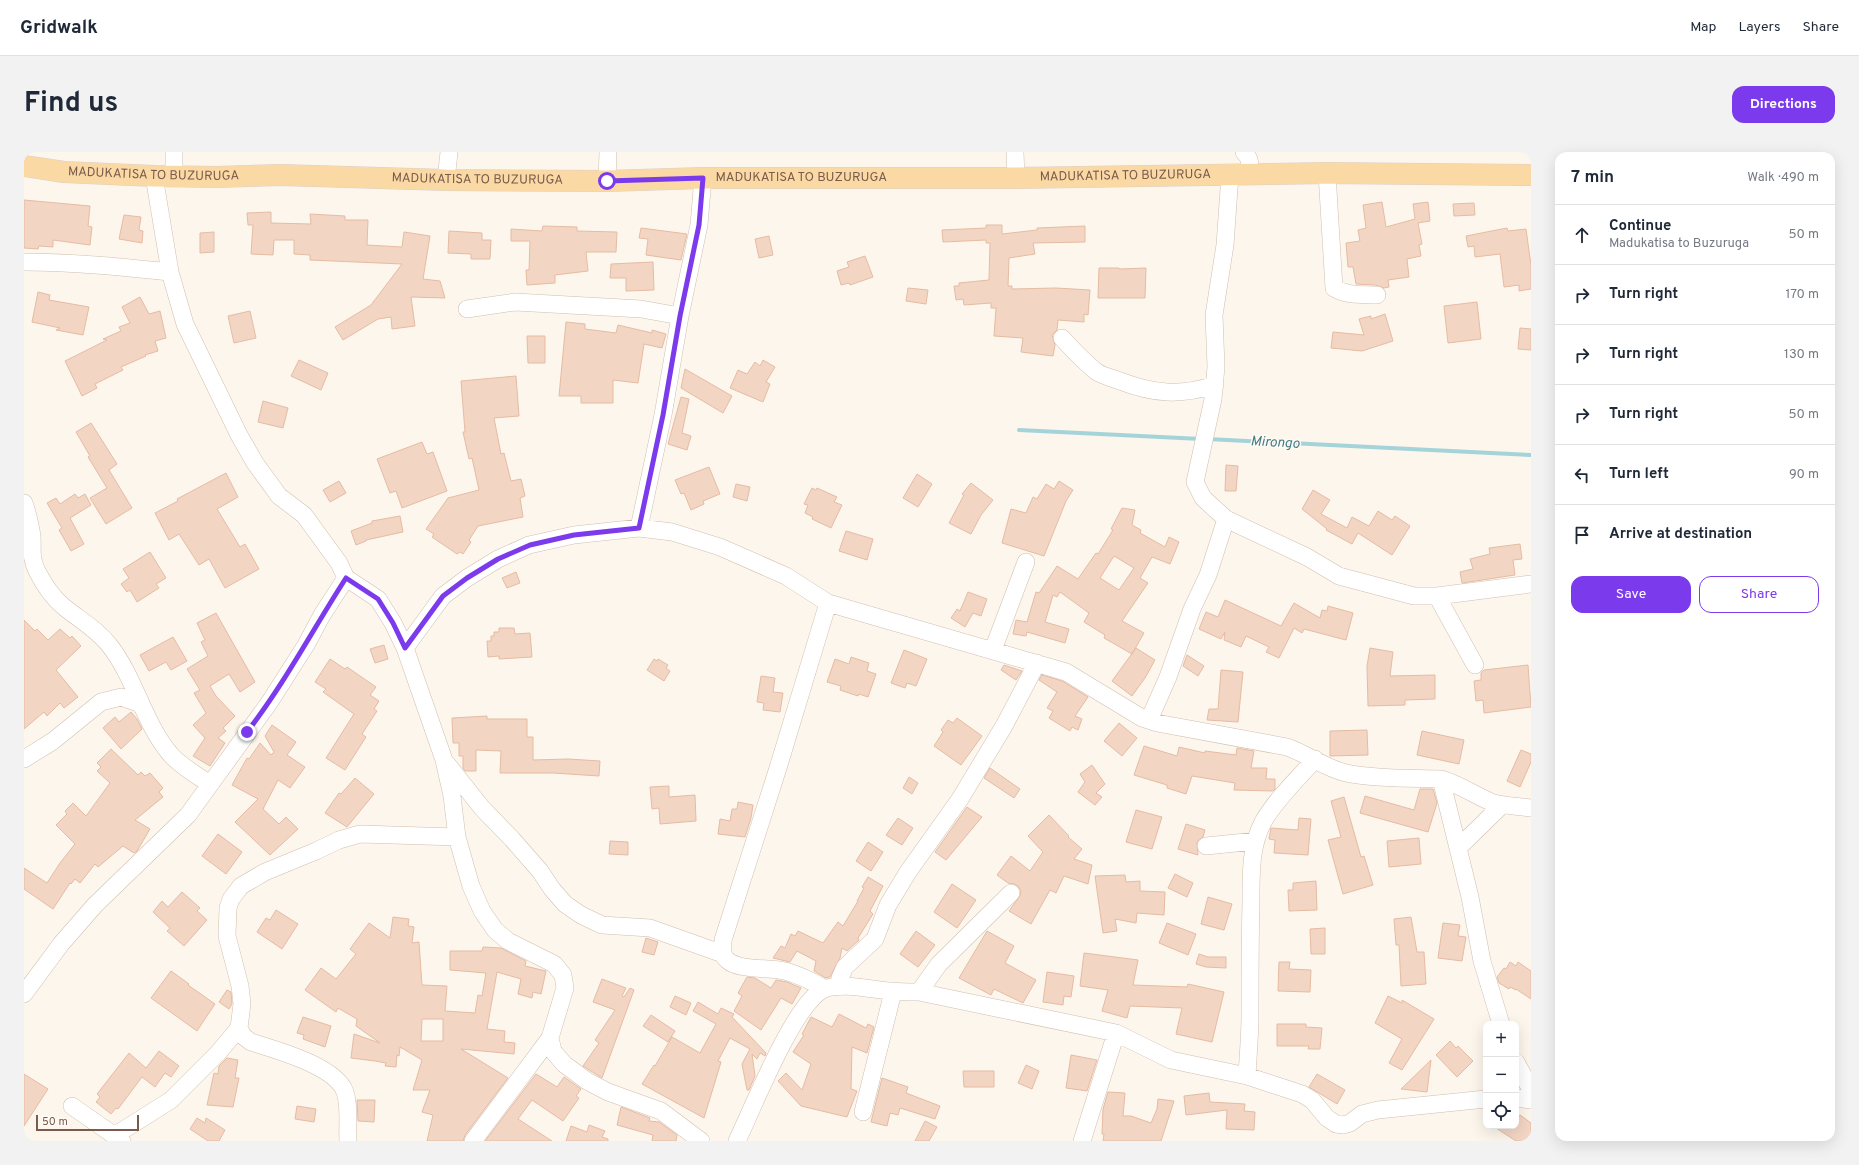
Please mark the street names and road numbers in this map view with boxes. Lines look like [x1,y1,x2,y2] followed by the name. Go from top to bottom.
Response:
[68,164,240,185] street label: MADUKATISA TO BUZURUGA
[1039,167,1211,186] street label: MADUKATISA TO BUZURUGA
[391,170,563,189] street label: MADUKATISA TO BUZURUGA
[716,170,887,186] street label: MADUKATISA TO BUZURUGA

